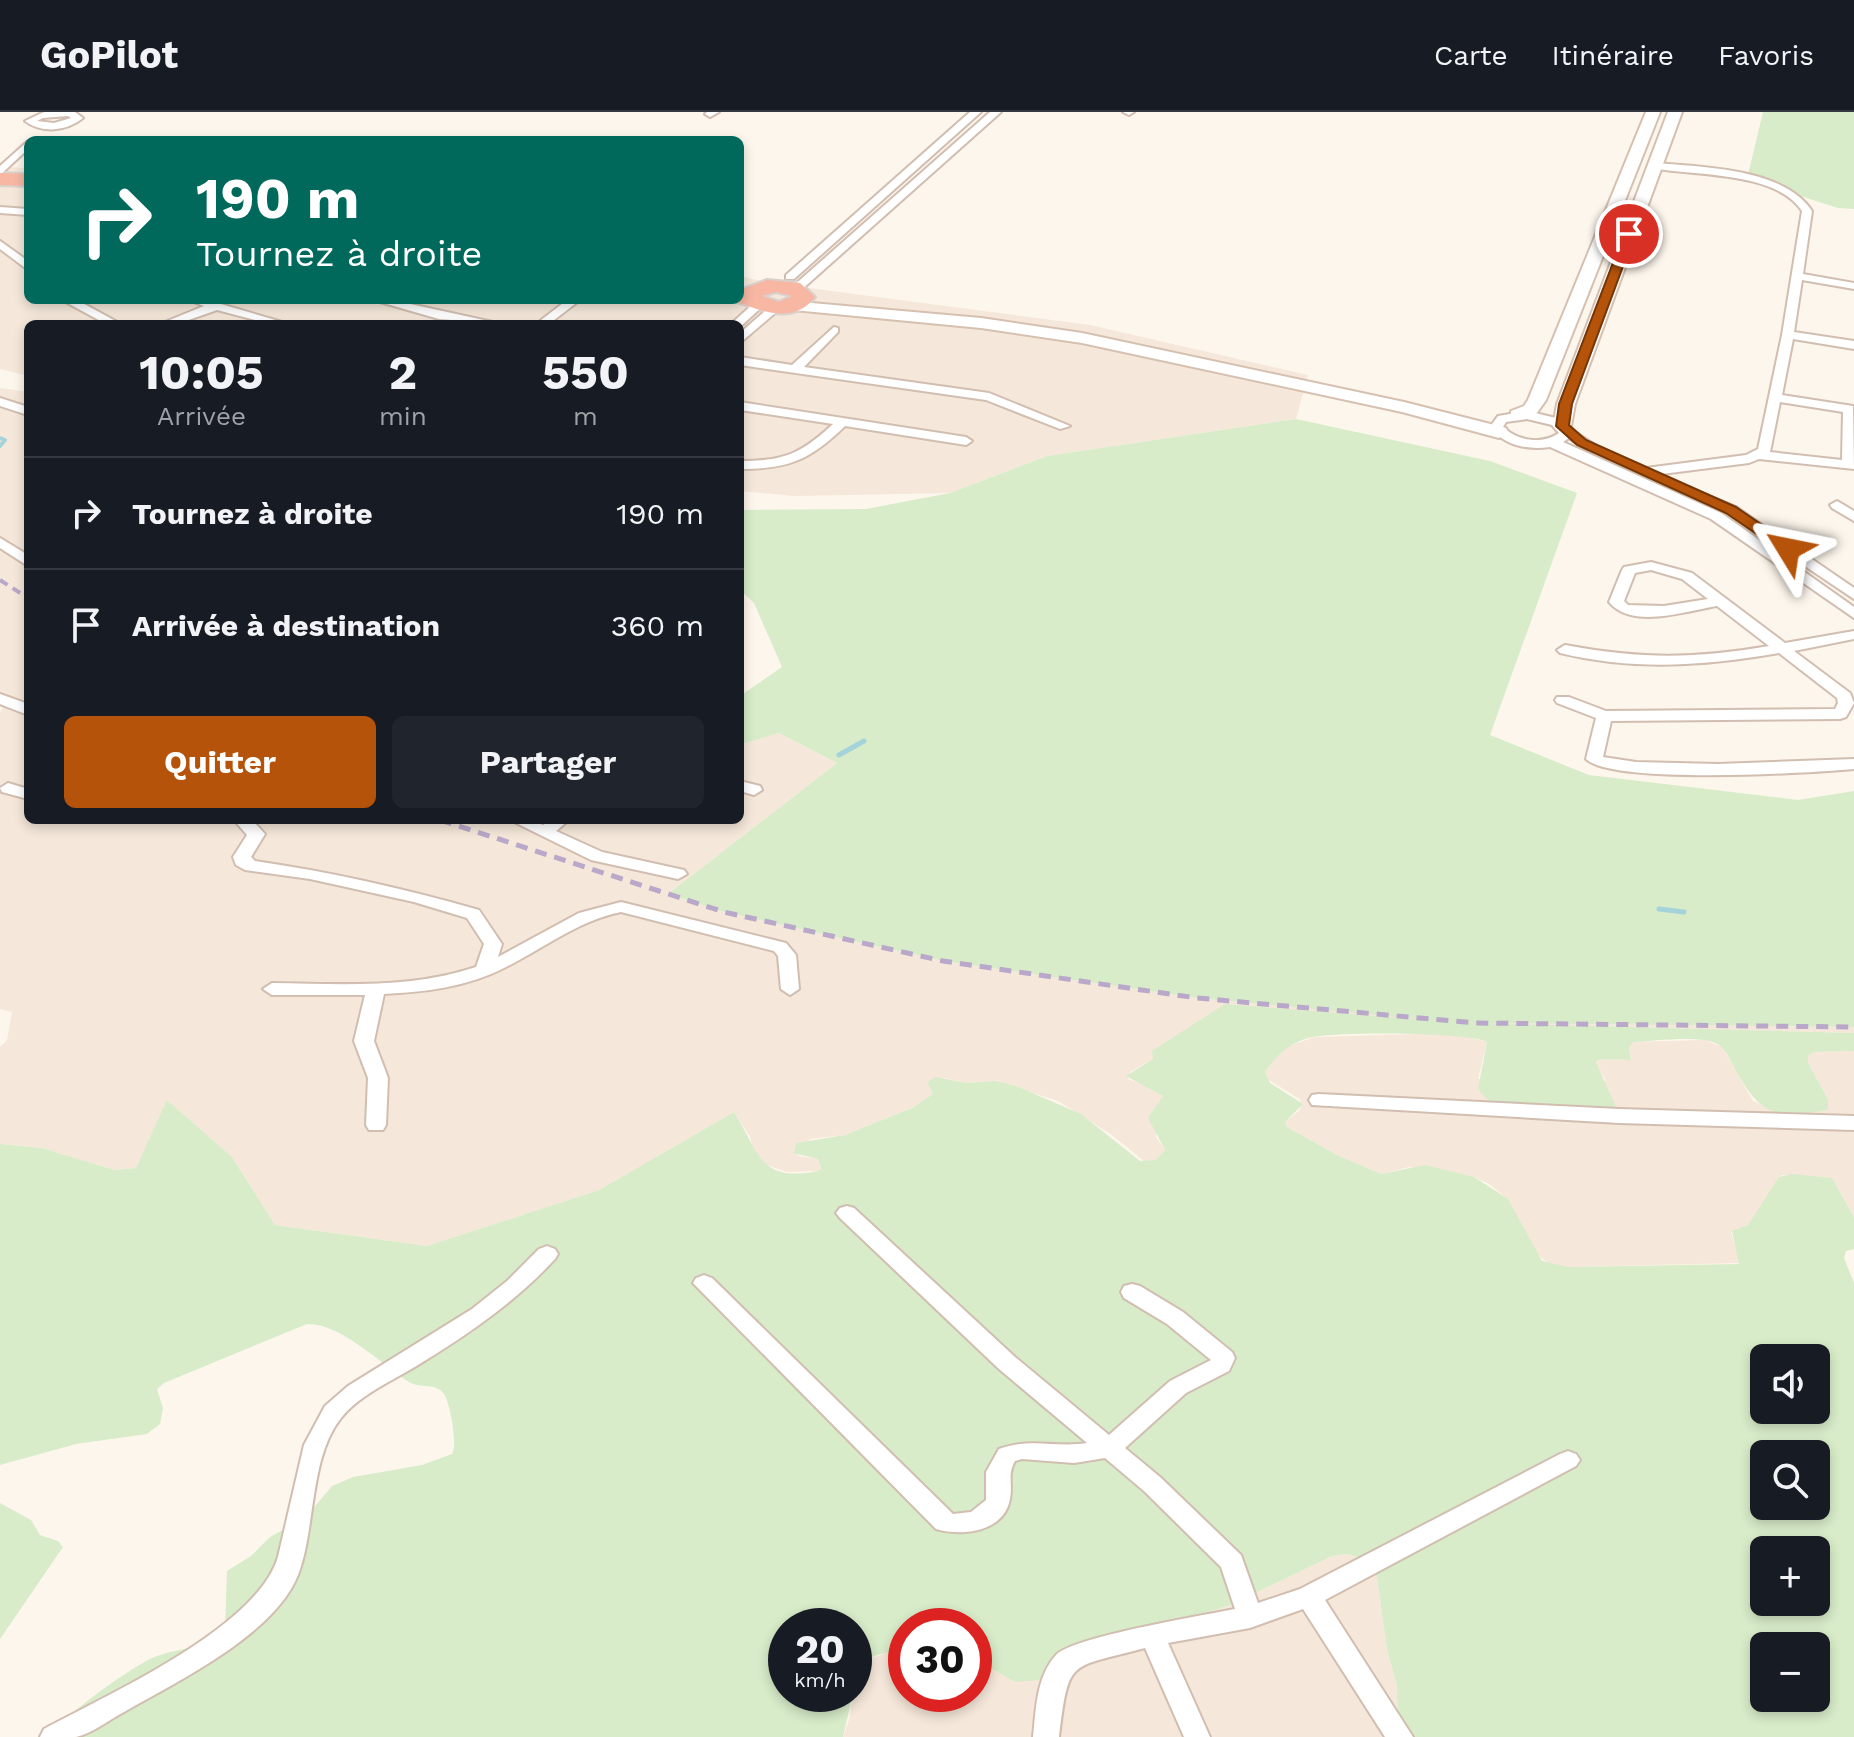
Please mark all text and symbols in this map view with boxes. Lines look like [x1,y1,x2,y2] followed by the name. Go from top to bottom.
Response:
[40,33,178,77] text: GoPilot
[1434,39,1508,72] text: Carte
[1552,39,1674,72] text: Itinéraire
[1718,39,1814,72] text: Favoris
[196,166,359,232] text: 190 m
[64,168,168,272] icon: right
[1595,200,1663,268] pin
[1607,212,1651,256] icon: arrive
[196,233,482,275] text: Tournez à droite
[139,344,264,401] text: 10:05
[389,344,417,401] text: 2
[542,344,629,401] text: 550
[157,401,246,431] text: Arrivée
[379,401,427,431] text: min
[573,401,598,431] text: m
[64,491,108,535] icon: right
[132,496,373,531] text: Tournez à droite
[616,496,704,531] text: 190 m
[1746,507,1830,591] position arrow
[64,603,108,647] icon: arrive
[132,608,440,643] text: Arrivée à destination
[611,608,704,643] text: 360 m
[64,716,376,808] button: Quitter
[392,716,704,808] button: Partager
[1750,1344,1830,1712] map controls
[1750,1344,1830,1424] button: sound
[1750,1440,1830,1520] button: search
[1750,1536,1830,1616] button: +
[888,1608,992,1712] speed limit sign: 30
[795,1626,845,1673] text: 20
[1750,1632,1830,1712] button: −
[794,1668,846,1692] text: km/h

